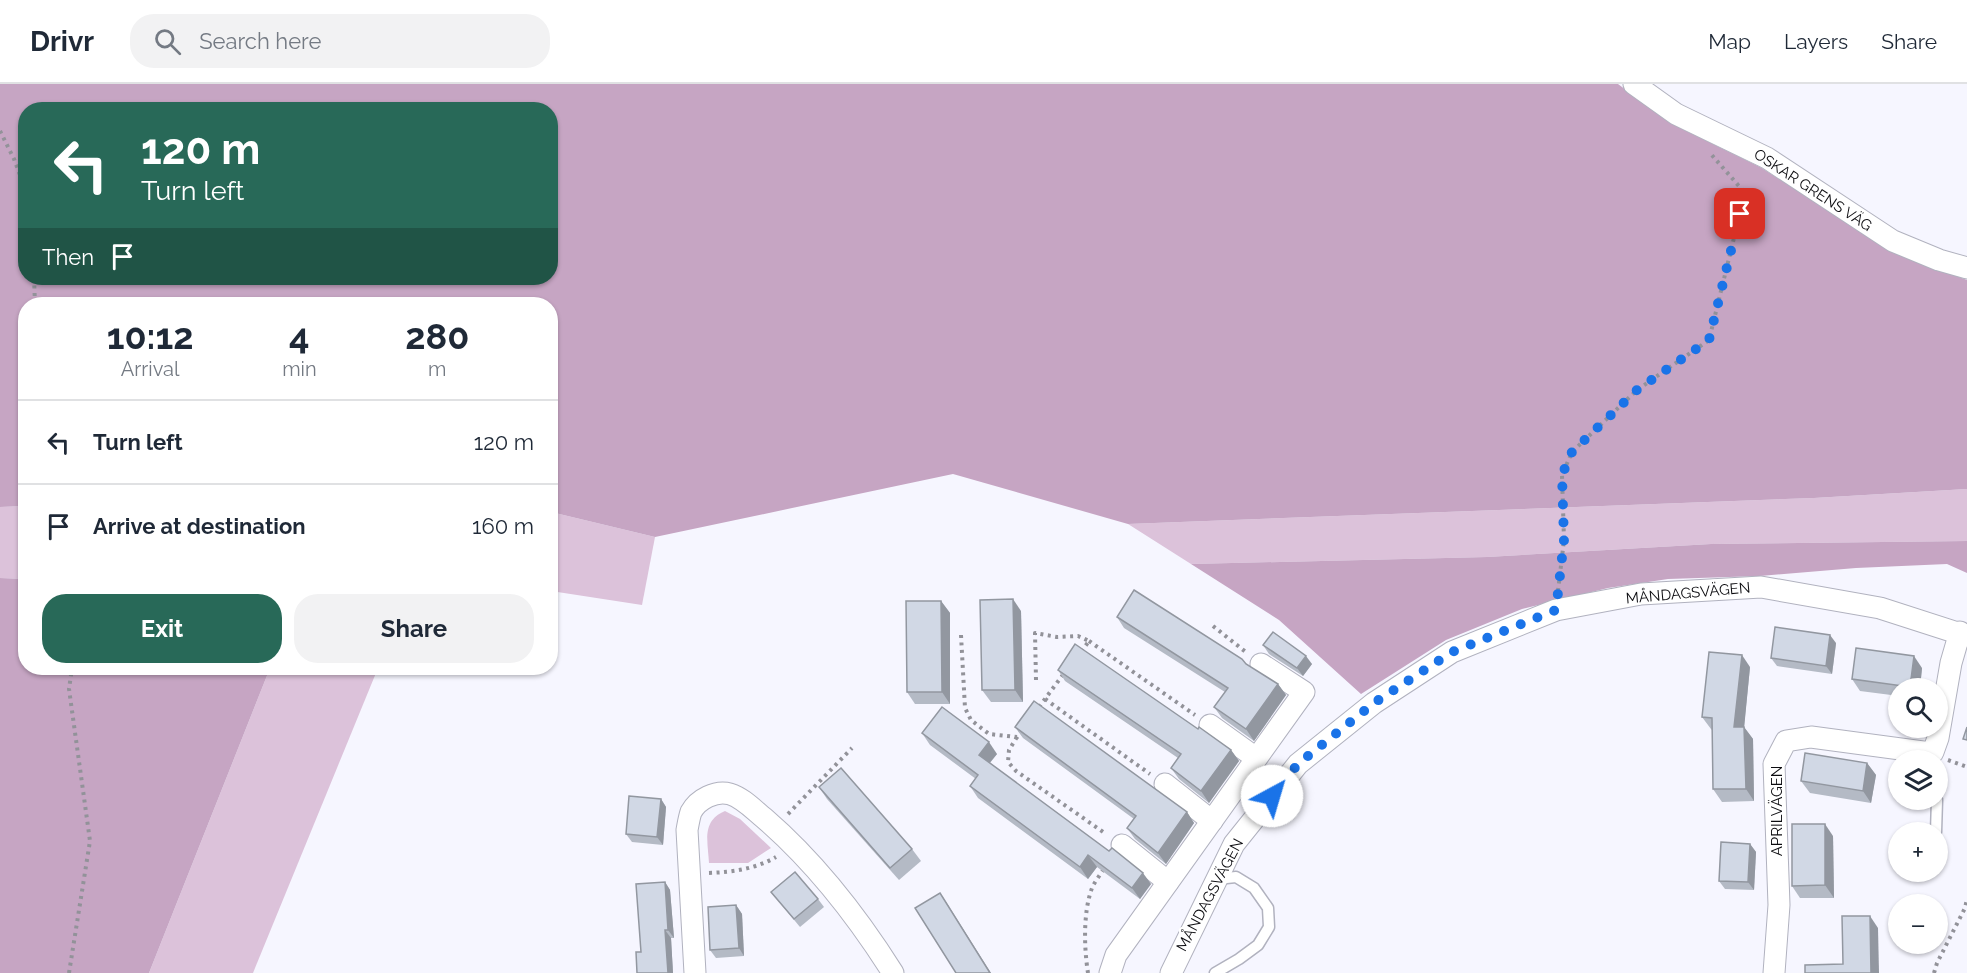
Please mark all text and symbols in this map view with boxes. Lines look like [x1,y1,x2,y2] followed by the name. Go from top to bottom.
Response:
[130,14,550,68] search box
[30,25,94,58] text: Drivr
[151,25,184,58] icon: search
[199,28,321,54] text: Search here
[1708,29,1751,54] text: Map
[1784,29,1848,54] text: Layers
[1881,29,1937,54] text: Share
[141,125,260,174] text: 120 m
[42,126,120,204] icon: left
[1751,144,1876,235] street label: OSKAR GRENS VÄG
[141,175,244,206] text: Turn left
[1714,188,1765,239] pin
[1723,197,1756,230] icon: arrive
[106,240,139,273] icon: arrive
[42,244,94,270] text: Then
[107,315,194,357] text: 10:12
[289,315,310,357] text: 4
[405,315,469,357] text: 280
[121,357,179,381] text: Arrival
[282,357,317,381] text: min
[428,357,446,381] text: m
[42,426,75,459] icon: left
[93,429,183,455] text: Turn left
[474,429,534,455] text: 120 m
[42,510,75,543] icon: arrive
[93,513,306,539] text: Arrive at destination
[472,513,534,539] text: 160 m
[1625,578,1751,607] street label: MÅNDAGSVÄGEN
[42,594,282,663] button: Exit
[294,594,534,663] button: Share
[1888,678,1948,954] map controls
[1888,678,1948,738] button: search
[1888,750,1948,810] button: layers
[1240,764,1304,828] position arrow
[1767,766,1786,856] street label: APRILVÄGEN
[1888,822,1948,882] button: +
[1172,835,1247,954] street label: MÅNDAGSVÄGEN
[1888,894,1948,954] button: −

